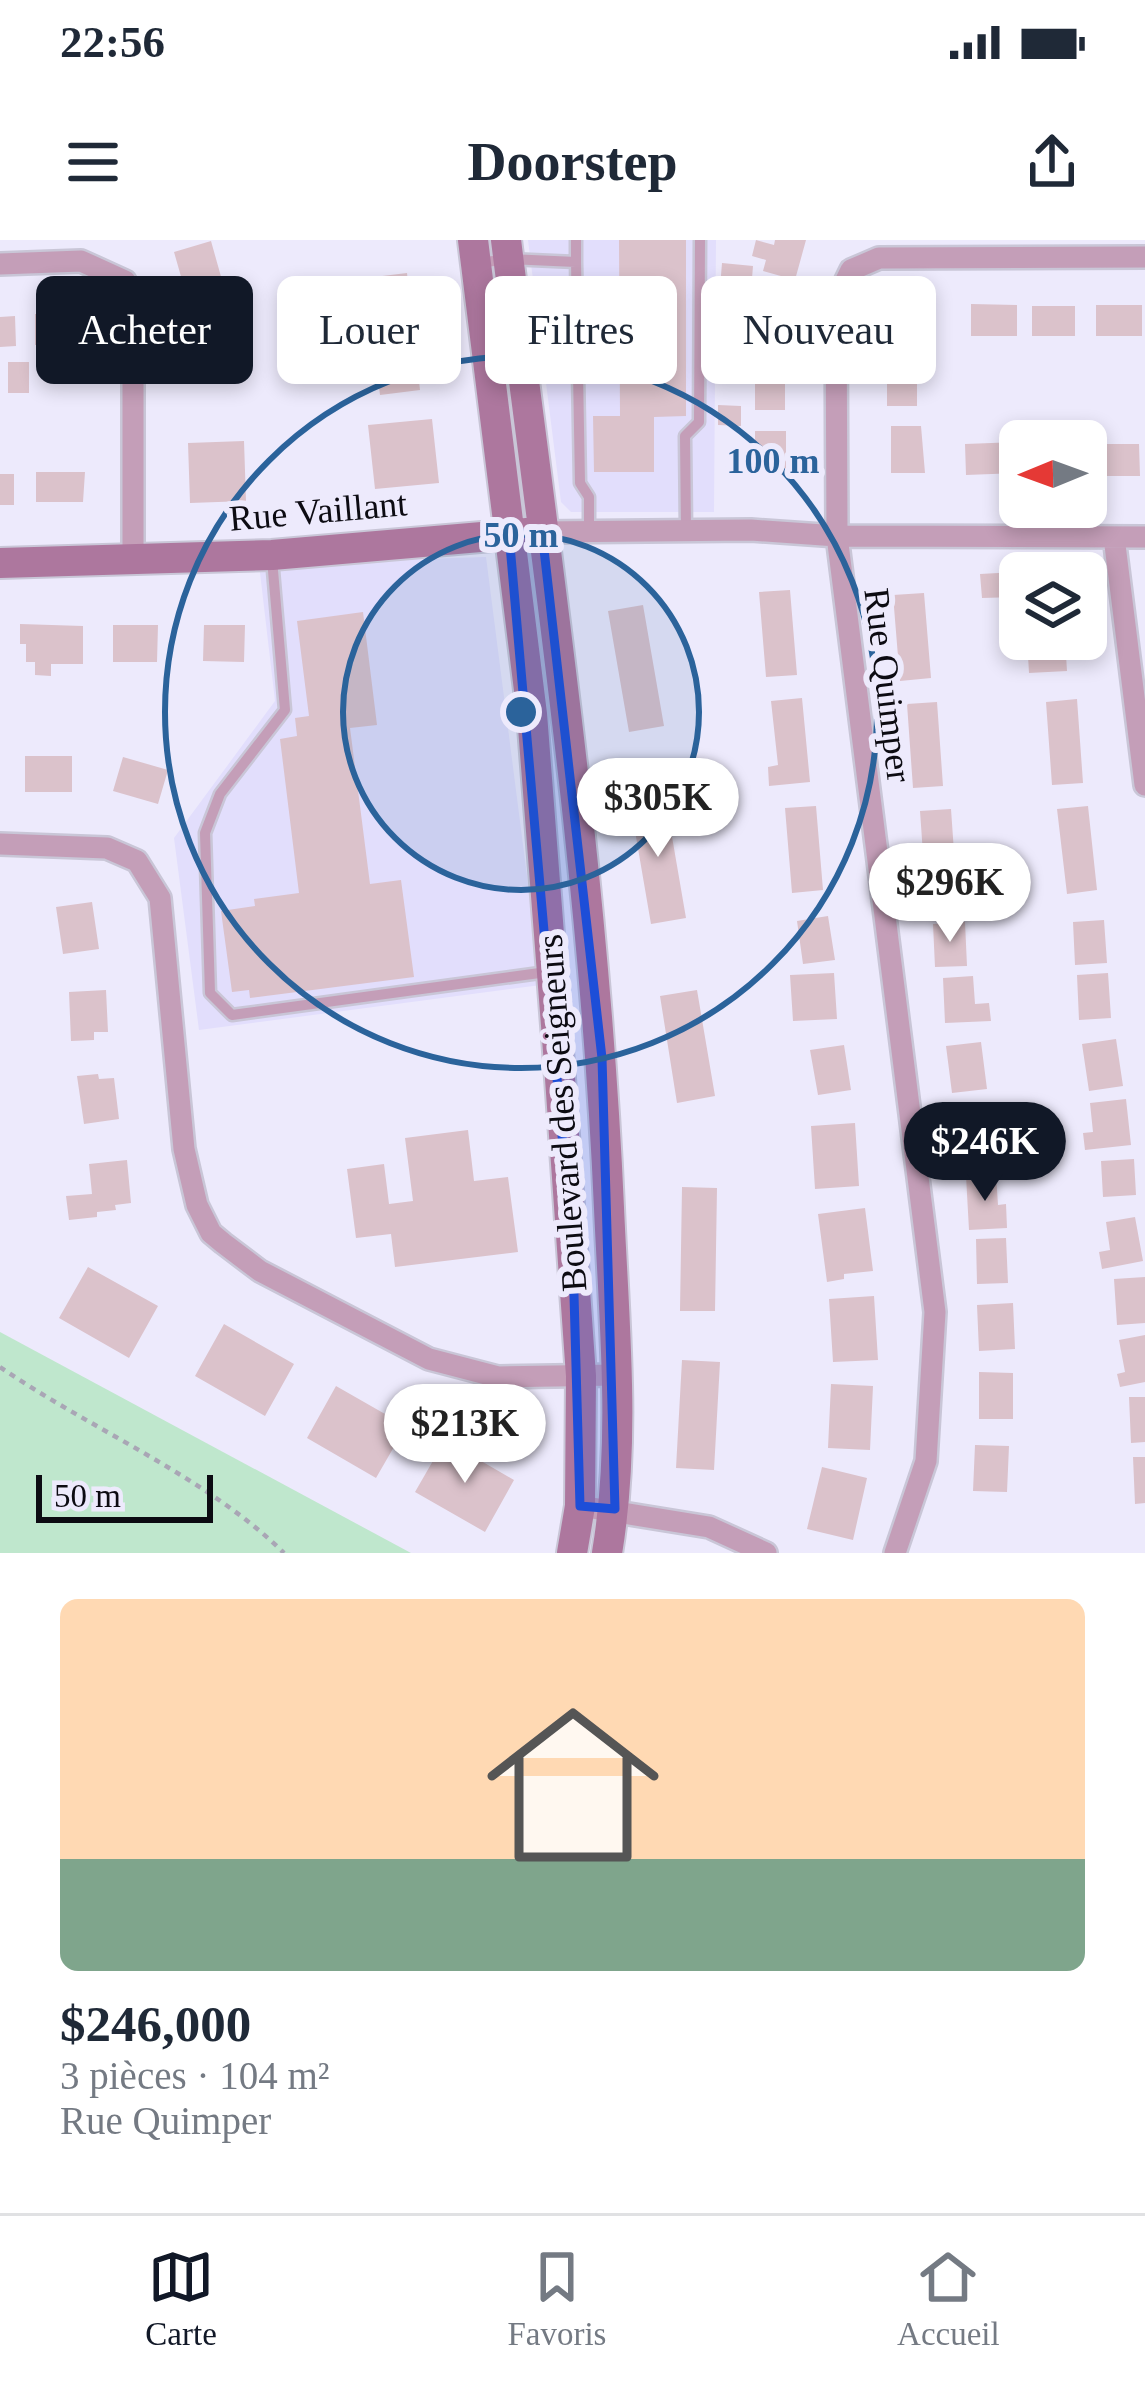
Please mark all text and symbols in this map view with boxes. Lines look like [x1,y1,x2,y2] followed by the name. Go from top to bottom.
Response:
[60,17,165,67] text: 22:56
[60,129,126,195] icon: menu
[1019,129,1085,195] icon: share
[468,132,677,192] text: Doorstep
[36,276,253,384] chip: Acheter
[277,276,461,384] chip: Louer
[485,276,677,384] chip: Filtres
[701,276,936,384] chip: Nouveau
[999,420,1107,528] north arrow
[999,420,1107,660] map controls
[727,441,820,481] text: 100 m
[228,483,409,539] street label: Rue Vaillant
[484,515,559,555] text: 50 m
[999,552,1107,660] button: layers
[856,586,920,784] street label: Rue Quimper
[500,691,542,733] centre of rings
[574,758,742,860] pin: $305K
[604,775,712,818] text: $305K
[866,843,1034,945] pin: $296K
[896,860,1004,903] text: $296K
[530,933,594,1293] street label: Boulevard des Seigneurs
[901,1102,1069,1204] pin: $246K
[931,1119,1039,1162] text: $246K
[381,1384,549,1486] pin: $213K
[411,1401,519,1444] text: $213K
[36,1469,213,1522] scale bar
[54,1478,121,1514] text: 50 m
[465,1677,681,1893] icon: home
[60,1996,251,2052] text: $246,000
[60,2054,329,2097] text: 3 pièces · 104 m²
[60,2099,271,2142] text: Rue Quimper
[145,2244,217,2353] tab: Carte
[507,2244,606,2353] tab: Favoris
[897,2244,1000,2353] tab: Accueil

